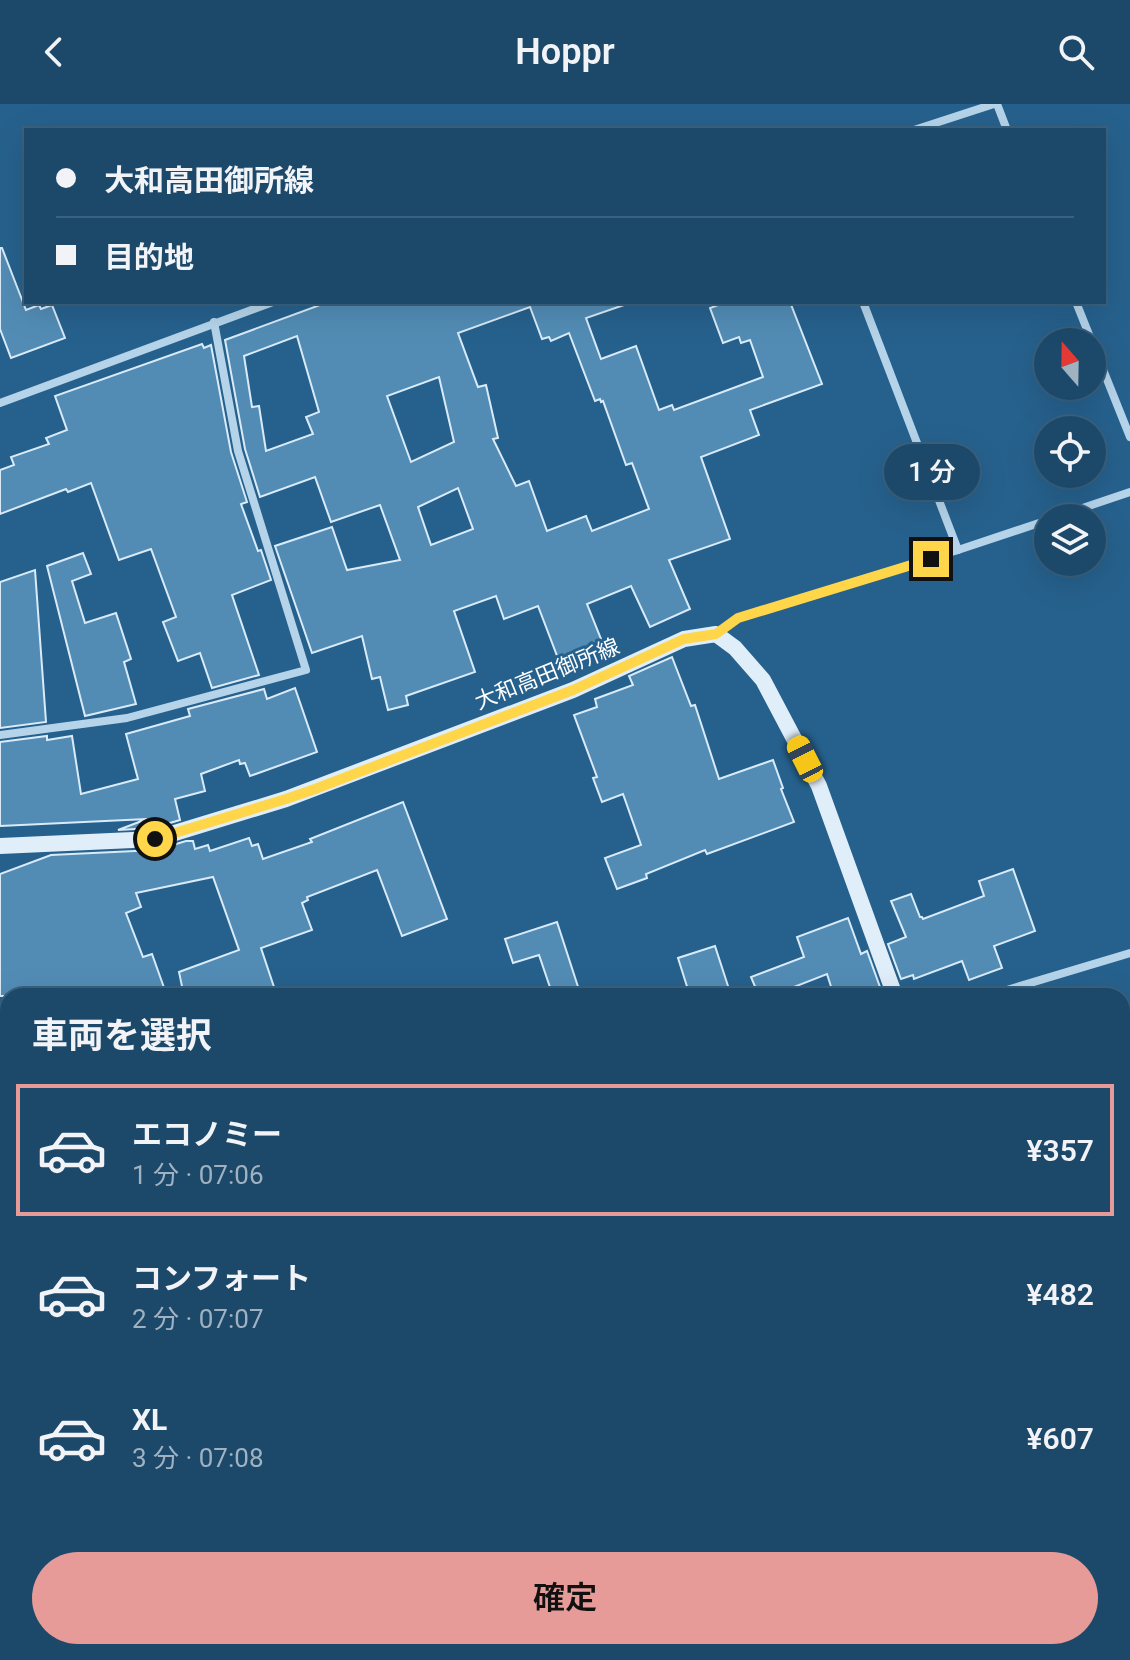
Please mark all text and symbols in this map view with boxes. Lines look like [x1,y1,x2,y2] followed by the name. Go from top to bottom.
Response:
[32,30,76,74] icon: back
[1054,30,1098,74] icon: search
[515,31,615,73] text: Hoppr
[104,163,314,198] text: 大和高田御所線
[104,240,194,275] text: 目的地
[1034,328,1106,400] north arrow
[1034,328,1106,576] map controls
[1034,416,1106,488] button: locate
[883,443,979,499] callout: 1 分
[908,457,956,487] text: 1 分
[1034,504,1106,576] button: layers
[913,541,949,577] route end
[471,634,623,714] street label: 大和高田御所線
[783,732,827,786] car
[137,821,173,857] route start
[32,1015,212,1057] text: 車両を選択
[36,1114,108,1186] icon: car
[132,1117,282,1152] text: エコノミー
[1027,1133,1094,1168] text: ¥357
[132,1160,264,1190] text: 1 分 · 07:06
[36,1258,108,1330] icon: car
[132,1261,311,1296] text: コンフォート
[1027,1277,1094,1312] text: ¥482
[132,1304,264,1334] text: 2 分 · 07:07
[36,1402,108,1474] icon: car
[132,1402,167,1437] text: XL
[1027,1421,1094,1456] text: ¥607
[132,1443,264,1473] text: 3 分 · 07:08
[32,1552,1098,1644] button: 確定

